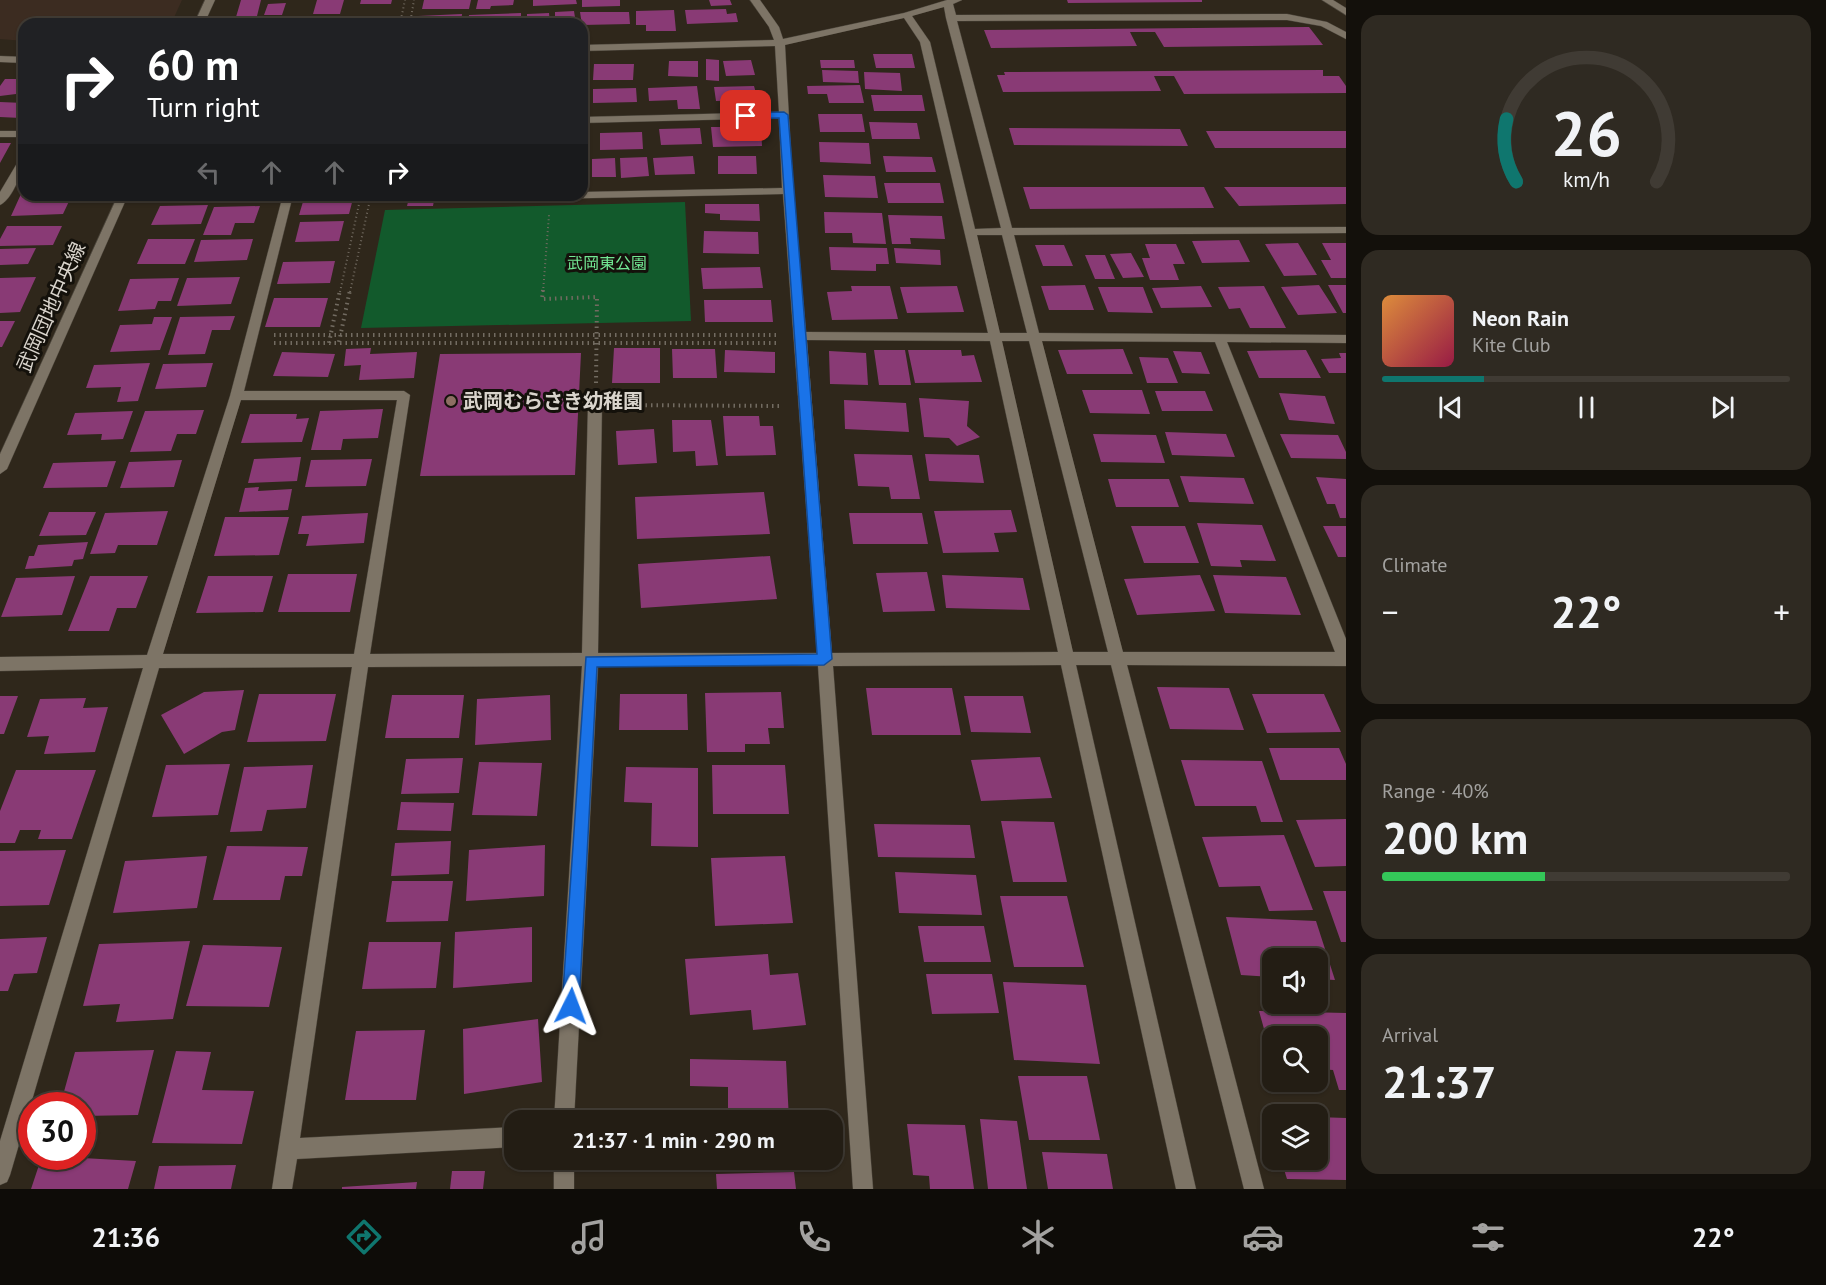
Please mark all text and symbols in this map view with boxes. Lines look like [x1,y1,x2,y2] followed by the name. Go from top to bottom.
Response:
[147,37,239,92] text: 60 m
[48,42,126,120] icon: right
[147,90,260,124] text: Turn right
[720,90,771,141] pin
[1551,92,1621,173] text: 26
[729,99,762,132] icon: arrive
[192,156,225,189] icon: left
[255,156,288,189] icon: ahead
[318,156,351,189] icon: ahead
[381,156,414,189] icon: right
[1562,165,1609,193] text: km/h
[11,238,91,376] street label: 武岡団地中央線
[567,253,647,273] park label: 武岡東公園
[1472,304,1569,332] text: Neon Rain
[1472,332,1550,358] text: Kite Club
[463,388,643,414] place label: 武岡むらさき幼稚園
[1434,391,1467,424] icon: previous
[1570,391,1603,424] icon: pause
[1706,391,1739,424] icon: next
[444,394,458,408] marker: 武岡むらさき幼稚園
[1382,552,1448,578] text: Climate
[1551,582,1621,640] text: 22°
[1382,590,1399,633] text: −
[1773,590,1790,633] text: +
[1382,778,1489,804] text: Range · 40%
[1382,808,1528,866] text: 200 km
[1262,948,1328,1170] map controls
[1262,948,1328,1014] button: sound
[539,974,603,1038] position arrow
[1382,1022,1438,1048] text: Arrival
[1262,1026,1328,1092] button: search
[1382,1052,1496,1110] text: 21:37
[18,1092,96,1170] speed limit sign: 30
[1262,1104,1328,1170] button: layers
[572,1126,775,1154] text: 21:37 · 1 min · 290 m
[343,1216,385,1258] icon: directions
[568,1216,610,1258] icon: music
[793,1216,835,1258] icon: phone
[1017,1216,1059,1258] icon: climate
[1242,1216,1284,1258] icon: car
[1467,1216,1509,1258] icon: filters
[91,1220,160,1254] text: 21:36
[1692,1220,1734,1254] text: 22°

